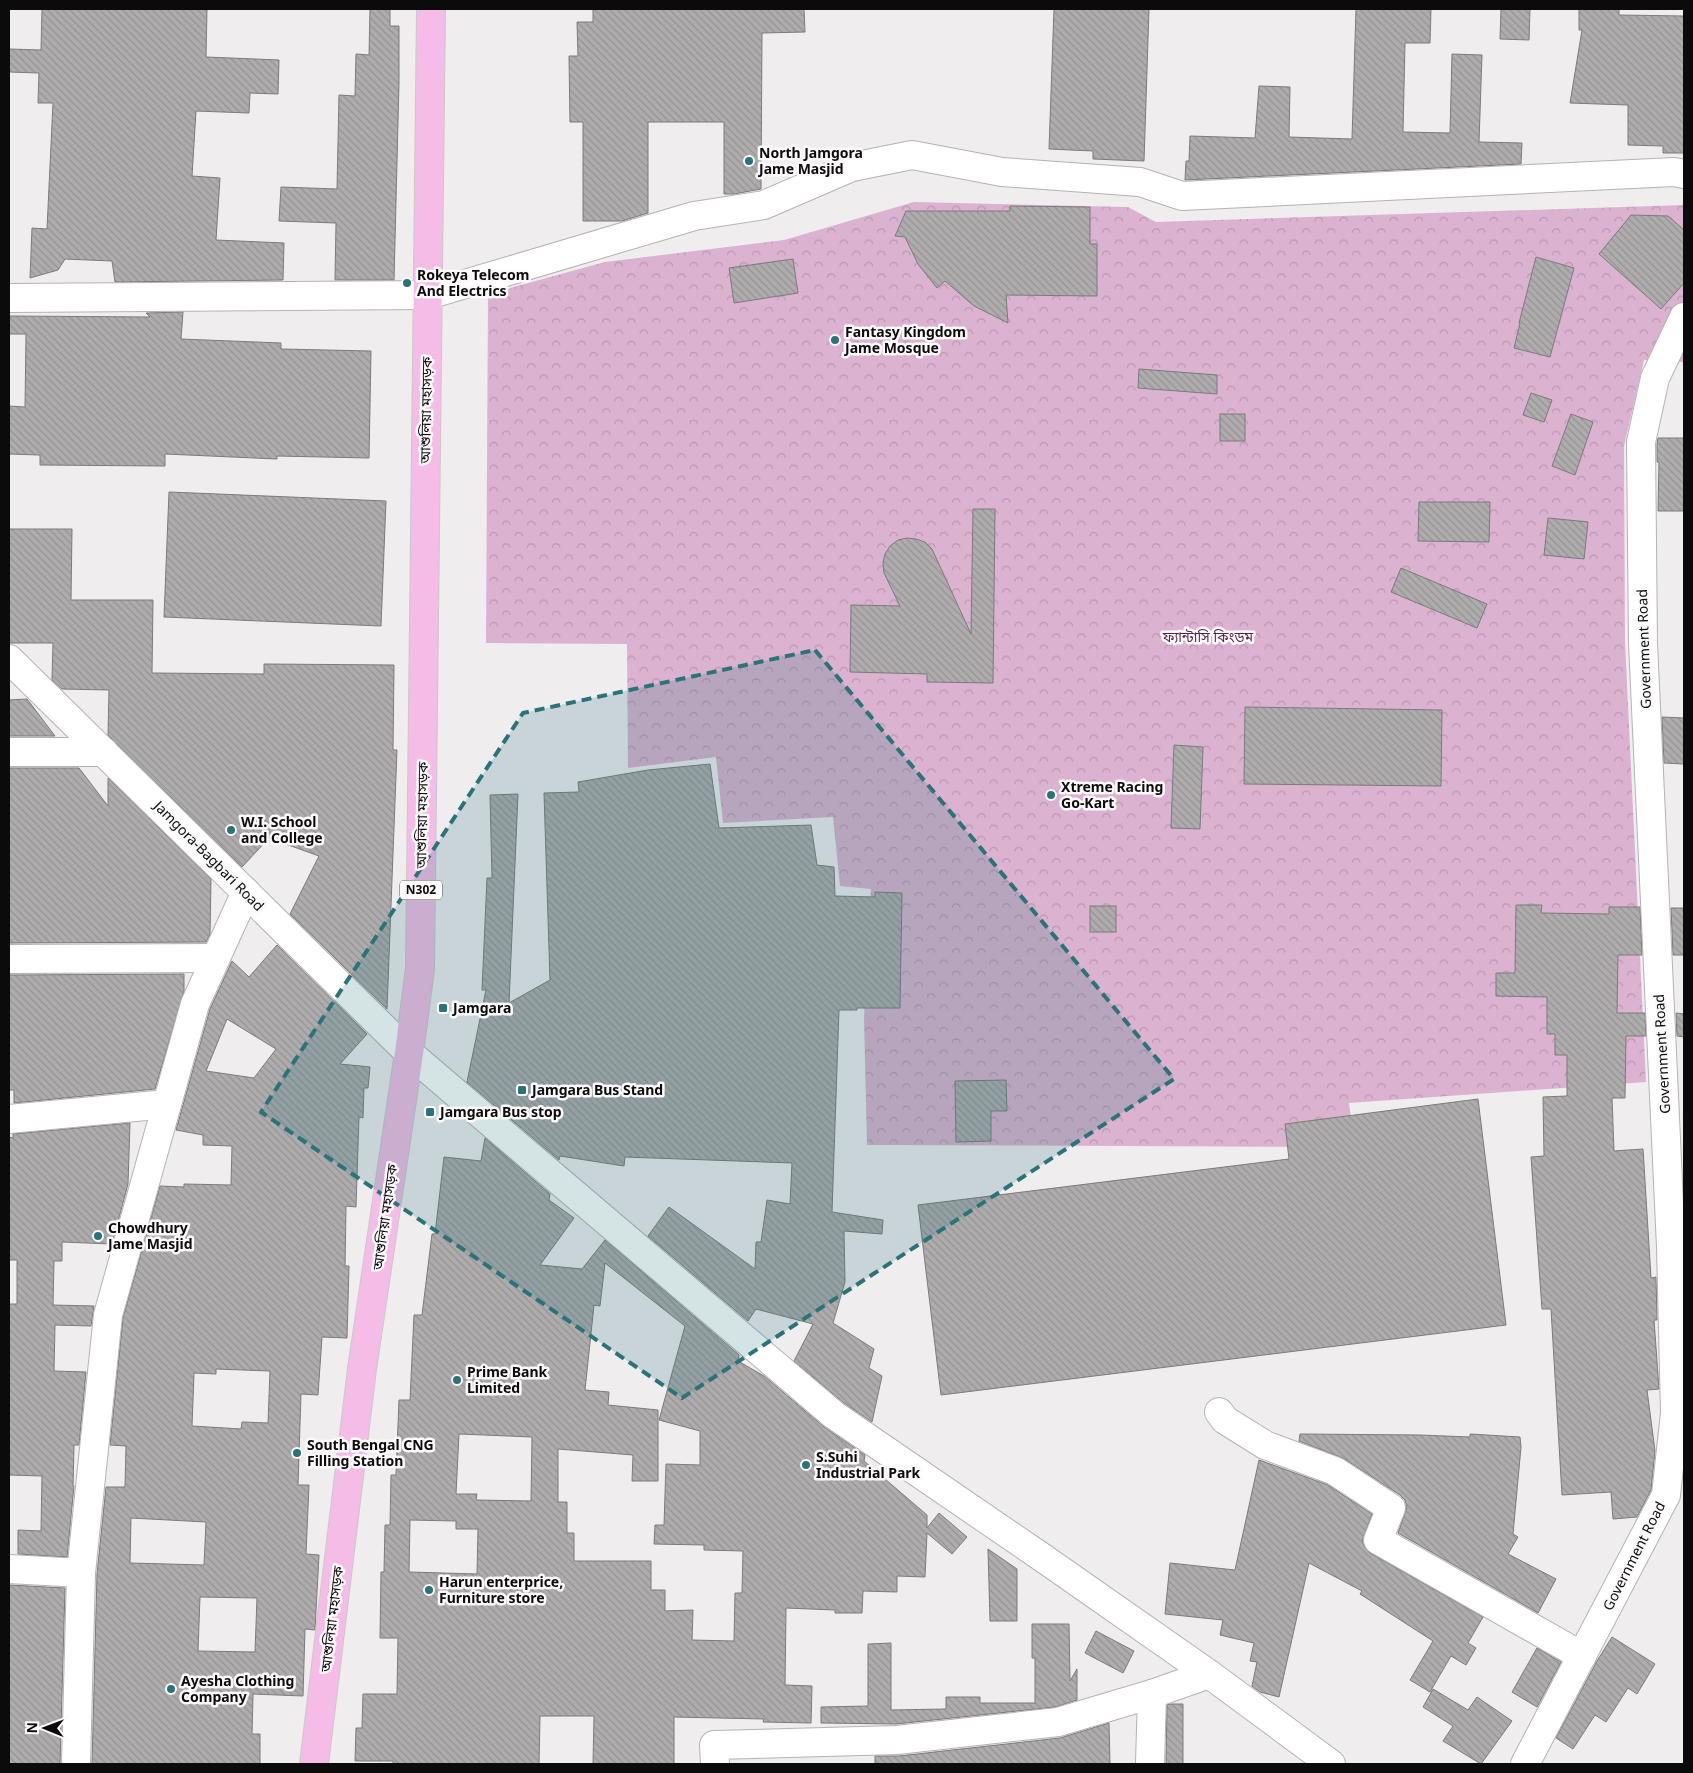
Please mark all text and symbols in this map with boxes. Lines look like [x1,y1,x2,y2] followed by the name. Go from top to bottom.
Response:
[757,143,863,178] place label: North Jamgora Jame Masjid
[743,155,755,167] marker: North Jamgora Jame Masjid
[417,265,529,300] place label: Rokeya Telecom And Electrics
[401,277,413,289] marker: Rokeya Telecom And Electrics
[843,322,966,357] place label: Fantasy Kingdom Jame Mosque
[829,334,841,346] marker: Fantasy Kingdom Jame Mosque
[415,356,436,464] street label: আশুলিয়া মহাসড়ক
[1632,589,1655,709] street label: Government Road
[1162,627,1254,646] park label: ফ্যান্টাসি কিংডম
[411,761,432,869] street label: আশুলিয়া মহাসড়ক
[1061,777,1163,812] place label: Xtreme Racing Go-Kart
[1045,789,1057,801] marker: Xtreme Racing Go-Kart
[149,795,269,915] street label: Jamgora-Bagbari Road
[241,812,323,847] place label: W.I. School and College
[225,824,237,836] marker: W.I. School and College
[400,880,442,900] road number: N302
[1649,994,1674,1114] street label: Government Road
[451,998,511,1017] place label: Jamgara
[437,1002,449,1014] marker: Jamgara
[530,1080,663,1099] place label: Jamgara Bus Stand
[516,1084,528,1096] marker: Jamgara Bus Stand
[438,1102,562,1121] place label: Jamgara Bus stop
[424,1106,436,1118] marker: Jamgara Bus stop
[368,1162,401,1272] street label: আশুলিয়া মহাসড়ক
[106,1218,193,1253] place label: Chowdhury Jame Masjid
[92,1230,104,1242] marker: Chowdhury Jame Masjid
[467,1362,548,1397] place label: Prime Bank Limited
[451,1374,463,1386] marker: Prime Bank Limited
[307,1435,434,1470] place label: South Bengal CNG Filling Station
[291,1447,303,1459] marker: South Bengal CNG Filling Station
[816,1447,921,1482] place label: S.Suhi Industrial Park
[800,1459,812,1471] marker: S.Suhi Industrial Park
[1598,1498,1669,1613] street label: Government Road
[315,1564,348,1674] street label: আশুলিয়া মহাসড়ক
[439,1572,563,1607] place label: Harun enterprice, Furniture store
[423,1584,435,1596] marker: Harun enterprice, Furniture store
[181,1671,294,1706] place label: Ayesha Clothing Company
[165,1683,177,1695] marker: Ayesha Clothing Company
[20,1703,70,1753] north arrow
[22,1722,41,1734] text: N

